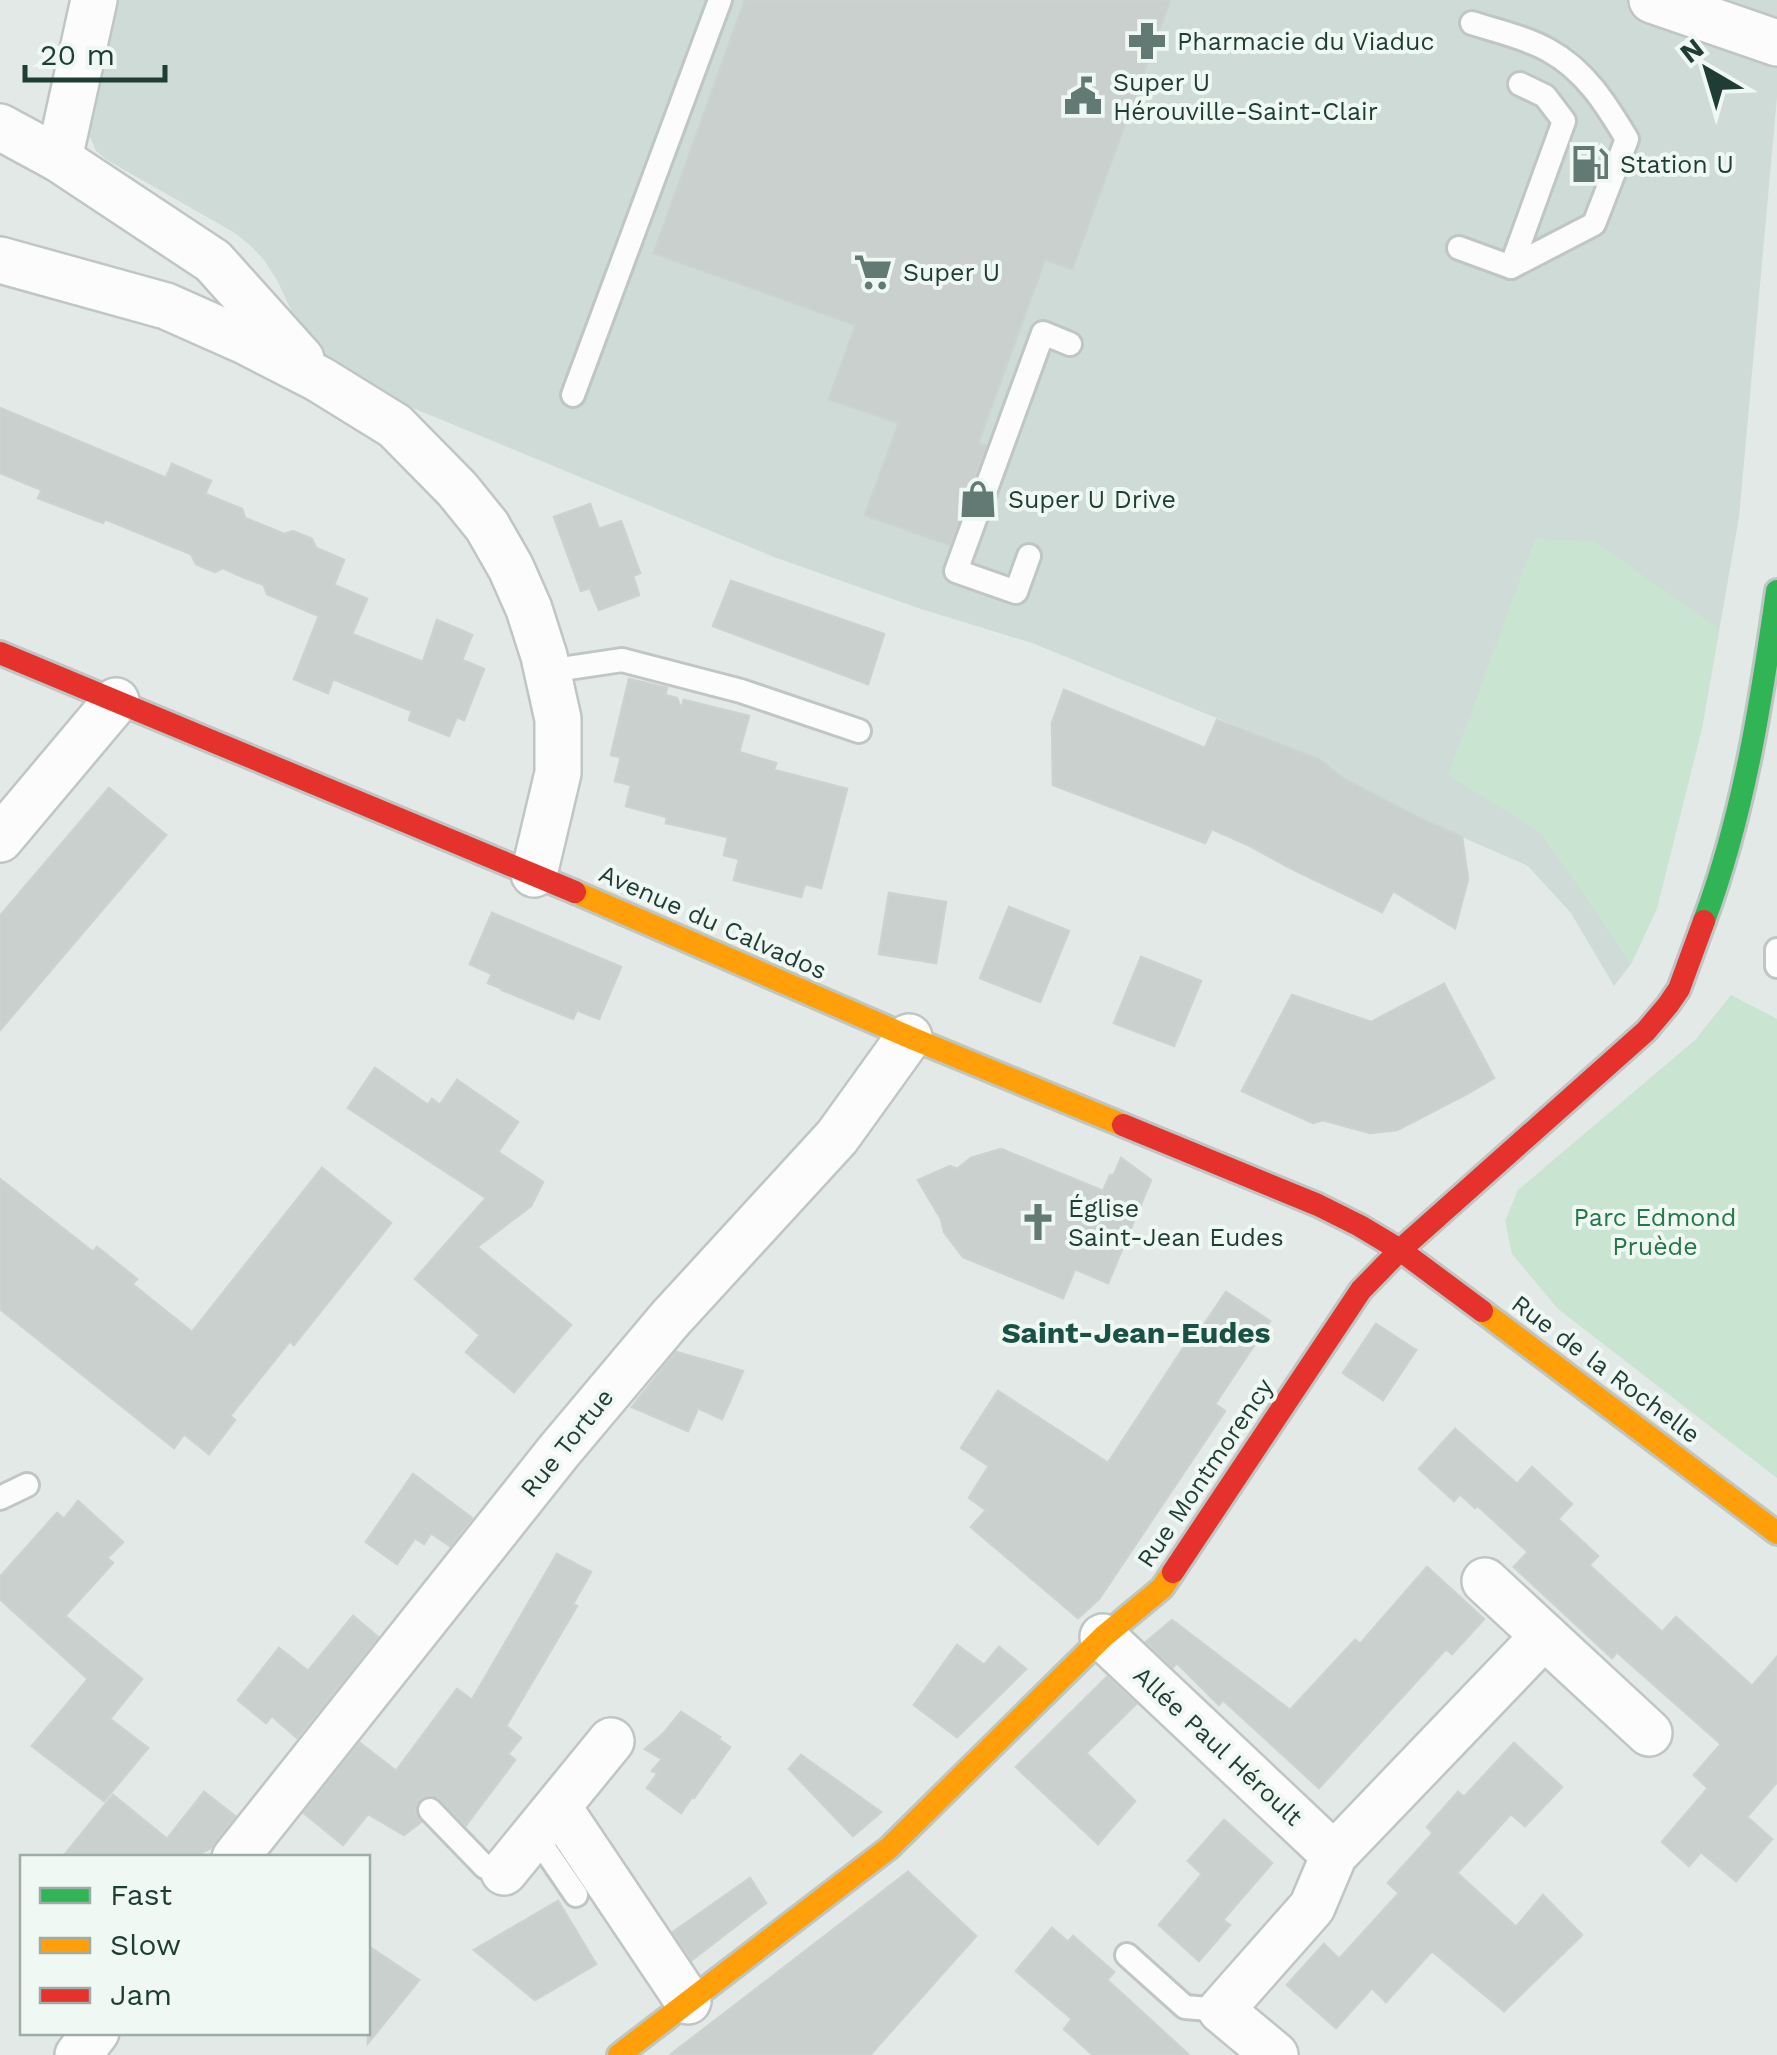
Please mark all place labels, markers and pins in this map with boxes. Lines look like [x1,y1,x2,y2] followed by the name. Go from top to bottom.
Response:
[1126,20,1168,62] pharmacy icon: Pharmacie du Viaduc
[1177,27,1435,56] place label: Pharmacie du Viaduc
[1113,68,1378,126] place label: Super U Hérouville-Saint-Clair
[1062,75,1104,117] public building icon: Super U Hérouville-Saint-Clair
[1569,143,1611,185] fuel station icon: Station U
[1620,150,1734,179] place label: Station U
[852,251,894,293] supermarket icon: Super U
[903,258,1000,287] place label: Super U
[957,478,999,520] shop icon: Super U Drive
[1008,485,1176,514] place label: Super U Drive
[1068,1194,1284,1252] place label: Église Saint-Jean Eudes
[1017,1201,1059,1243] church icon: Église Saint-Jean Eudes

